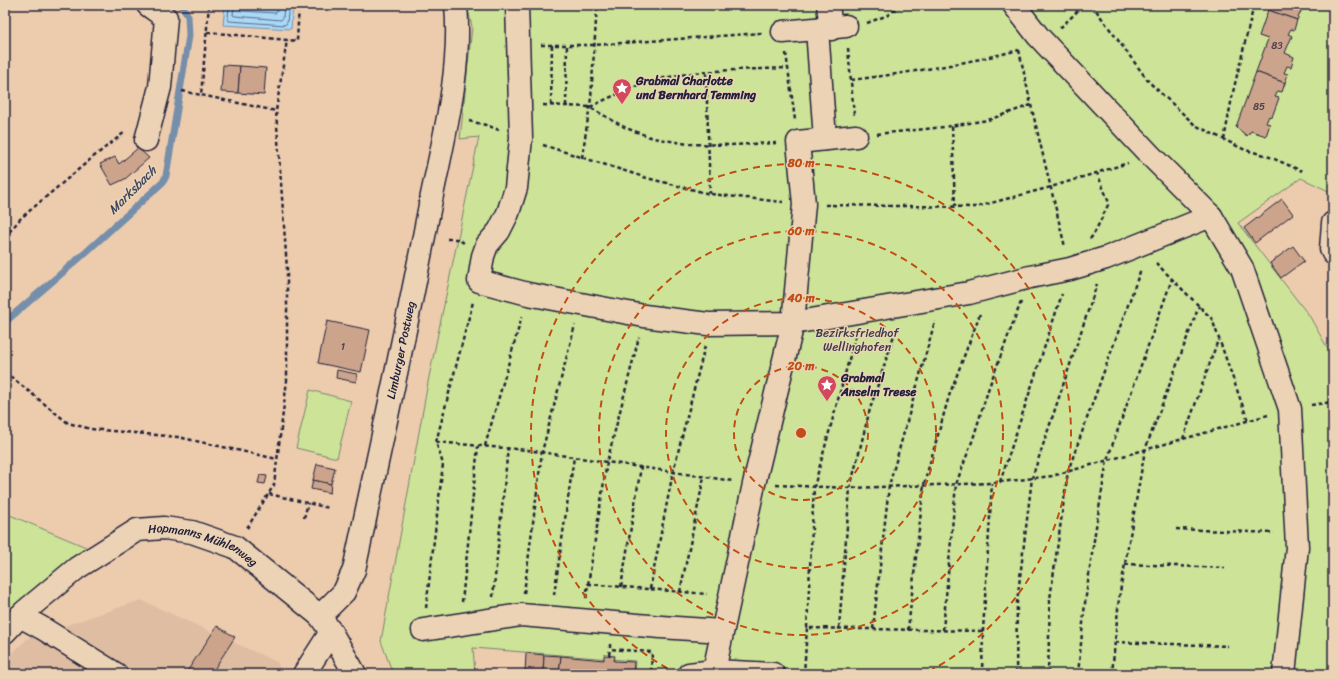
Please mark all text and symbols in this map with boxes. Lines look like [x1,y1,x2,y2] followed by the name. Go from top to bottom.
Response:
[1271,37,1283,55] house number: 83
[635,70,757,106] place label: Grabmal Charlotte und Bernhard Temming
[611,77,633,105] place icon: Grabmal Charlotte und Bernhard Temming
[1253,98,1265,116] house number: 85
[786,152,815,174] text: 80 m
[102,159,163,220] water label: Marksbach
[787,220,815,242] text: 60 m
[786,287,815,309] text: 40 m
[380,299,422,401] street label: Limburger Postweg
[815,322,900,358] park label: Bezirksfriedhof Wellinghofen
[341,338,345,356] house number: 1
[787,355,815,377] text: 20 m
[840,367,917,403] place label: Grabmal Anselm Treese
[816,374,838,402] place icon: Grabmal Anselm Treese
[794,426,808,440] centre of rings
[147,517,263,573] street label: Hopmanns Mühlenweg

